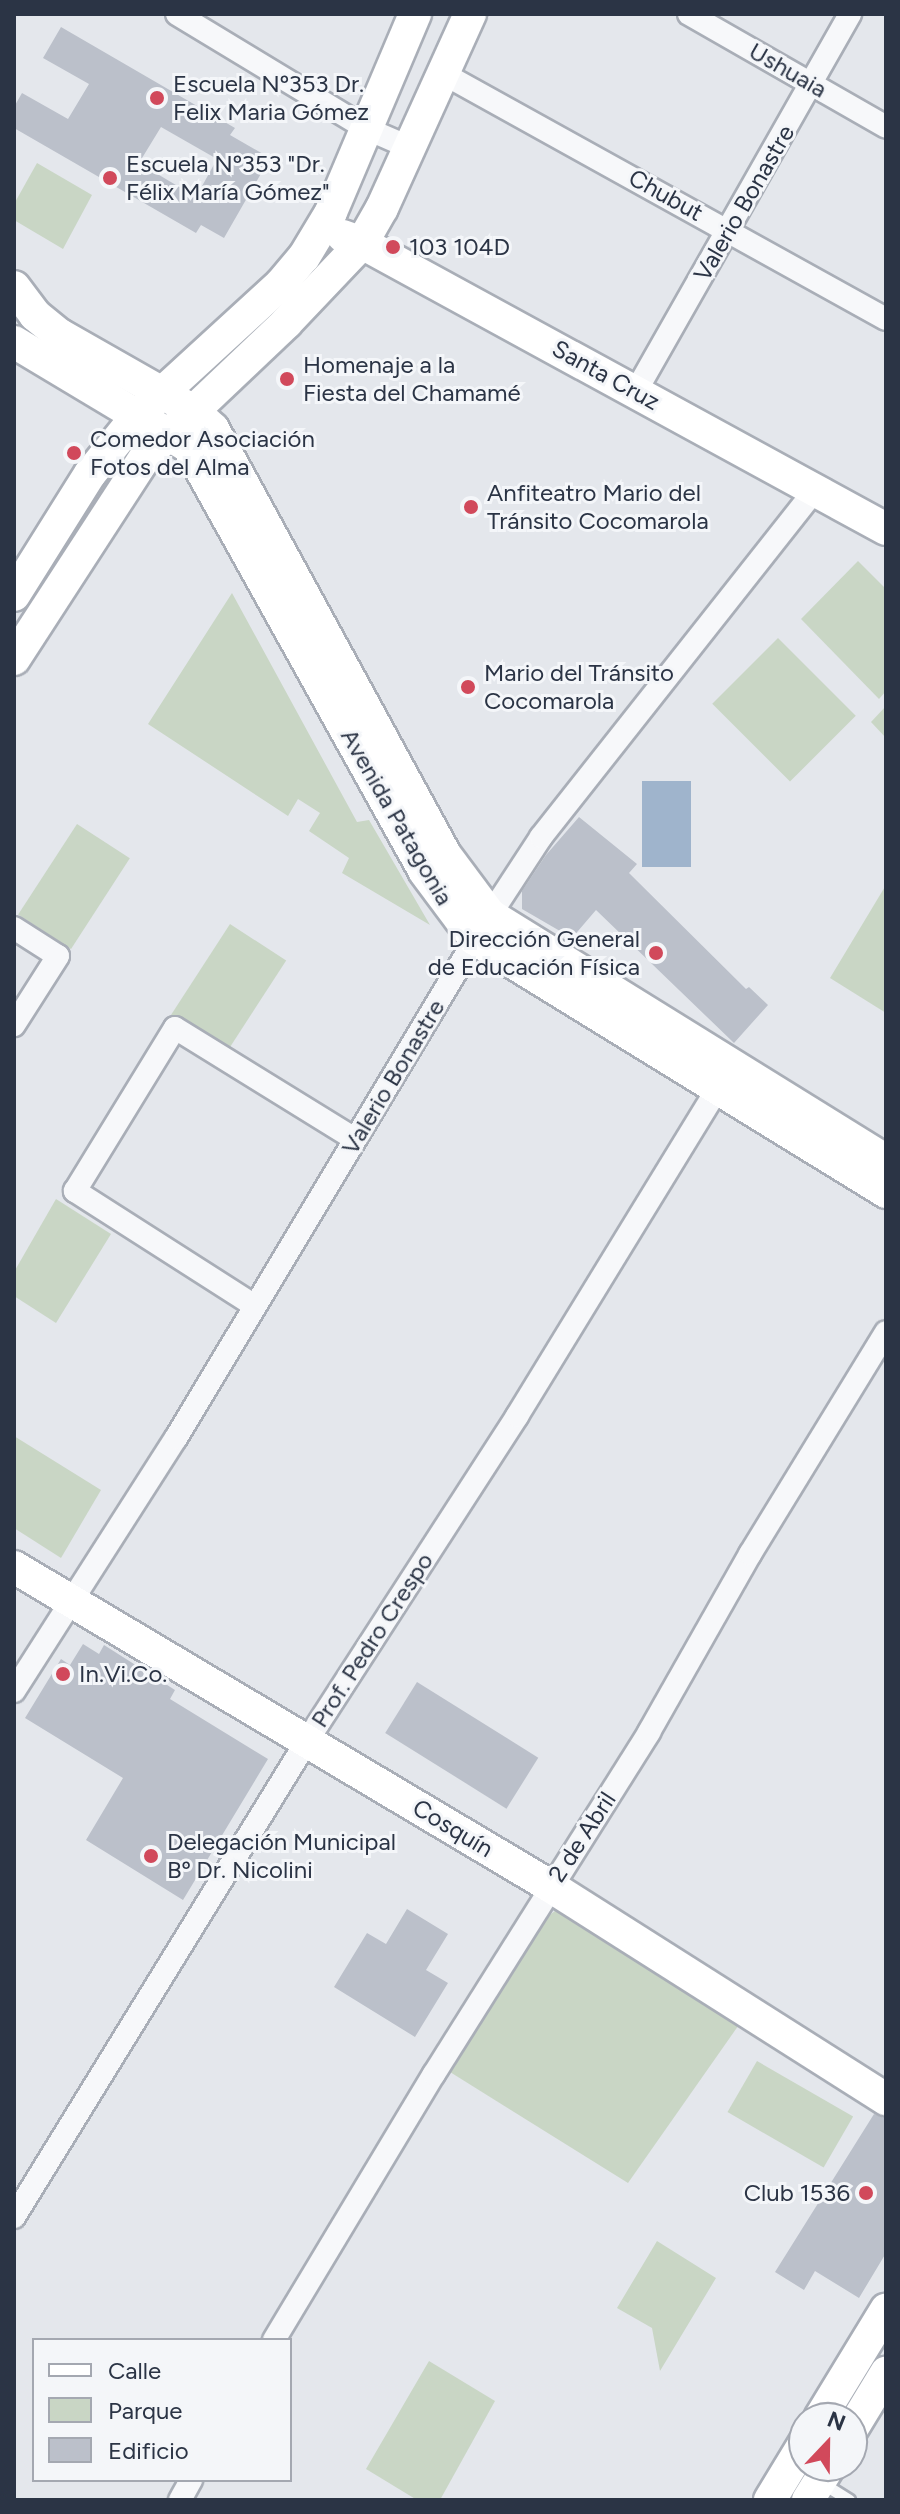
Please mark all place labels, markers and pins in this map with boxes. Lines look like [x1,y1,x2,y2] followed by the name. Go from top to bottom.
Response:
[173,70,369,126] place label: Escuela Nº353 Dr. Felix Maria Gómez
[148,89,166,107] marker: Escuela Nº353 Dr. Felix Maria Gómez
[126,150,330,206] place label: Escuela Nº353 "Dr. Félix María Gómez"
[101,169,119,187] marker: Escuela Nº353 "Dr. Félix María Gómez"
[409,233,510,261] place label: 103 104D
[384,238,402,256] marker: 103 104D
[303,351,521,407] place label: Homenaje a la Fiesta del Chamamé
[278,370,296,388] marker: Homenaje a la Fiesta del Chamamé
[90,425,315,481] place label: Comedor Asociación Fotos del Alma
[65,444,83,462] marker: Comedor Asociación Fotos del Alma
[487,479,709,535] place label: Anfiteatro Mario del Tránsito Cocomarola
[462,498,480,516] marker: Anfiteatro Mario del Tránsito Cocomarola
[484,659,674,715] place label: Mario del Tránsito Cocomarola
[459,678,477,696] marker: Mario del Tránsito Cocomarola
[428,925,640,981] place label: Dirección General de Educación Física
[647,944,665,962] marker: Dirección General de Educación Física
[79,1660,167,1688] place label: In.Vi.Co.
[54,1665,72,1683] marker: In.Vi.Co.
[167,1828,396,1884] place label: Delegación Municipal Bº Dr. Nicolini
[142,1847,160,1865] marker: Delegación Municipal Bº Dr. Nicolini
[744,2179,850,2207] place label: Club 1536
[857,2184,875,2202] marker: Club 1536

